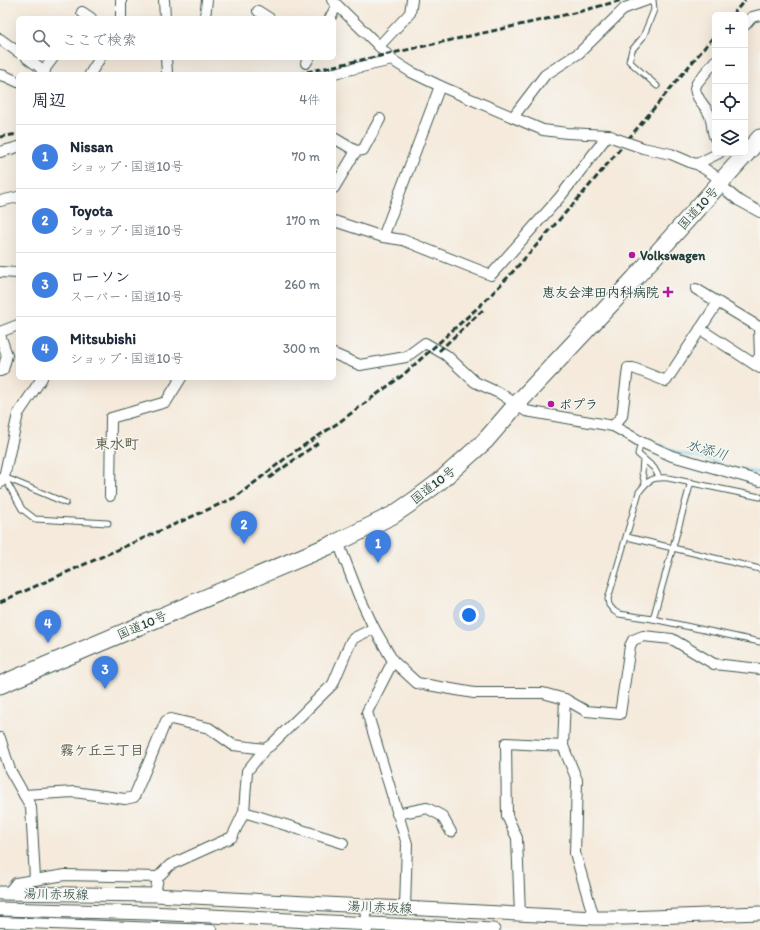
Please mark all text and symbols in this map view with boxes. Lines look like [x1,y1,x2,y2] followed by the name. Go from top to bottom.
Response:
[712,12,748,156] map controls
[712,12,748,48] button: +
[16,16,336,60] search box
[30,27,52,49] icon: search
[62,31,137,49] text: ここで検索
[712,48,748,84] button: −
[712,84,748,120] button: locate
[32,90,66,110] text: 周辺
[299,92,320,107] text: 4件
[712,120,748,156] button: layers
[70,138,113,156] text: Nissan
[42,149,48,164] text: 1
[292,149,320,164] text: 70 m
[70,159,184,174] text: ショップ · 国道10号
[675,183,721,233] street label: 国道10号
[70,202,113,220] text: Toyota
[42,213,48,228] text: 2
[286,213,320,228] text: 170 m
[70,223,184,238] text: ショップ · 国道10号
[640,248,706,264] place label: Volkswagen
[627,250,637,260] marker: Volkswagen
[70,268,130,286] text: ローソン
[41,277,49,292] text: 3
[284,277,320,292] text: 260 m
[542,285,659,300] place label: 恵友会津田内科病院
[662,286,674,298] marker: 恵友会津田内科病院
[70,289,184,304] text: スーパー · 国道10号
[70,330,136,348] text: Mitsubishi
[41,341,49,356] text: 4
[283,341,320,356] text: 300 m
[70,351,184,366] text: ショップ · 国道10号
[559,397,598,412] place label: ポプラ
[546,399,556,409] marker: ポプラ
[94,435,140,453] district label: 東水町
[684,436,730,464] water label: 水添川
[407,463,459,507] street label: 国道10号
[231,511,257,544] pin: 2
[365,530,391,563] pin: 1
[459,605,479,625] your location
[115,608,169,642] street label: 国道10号
[35,610,61,643] pin: 4
[92,656,118,689] pin: 3
[60,742,144,759] district label: 霧ケ丘三丁目
[23,886,90,902] street label: 湯川赤坂線
[347,898,414,916] street label: 湯川赤坂線

